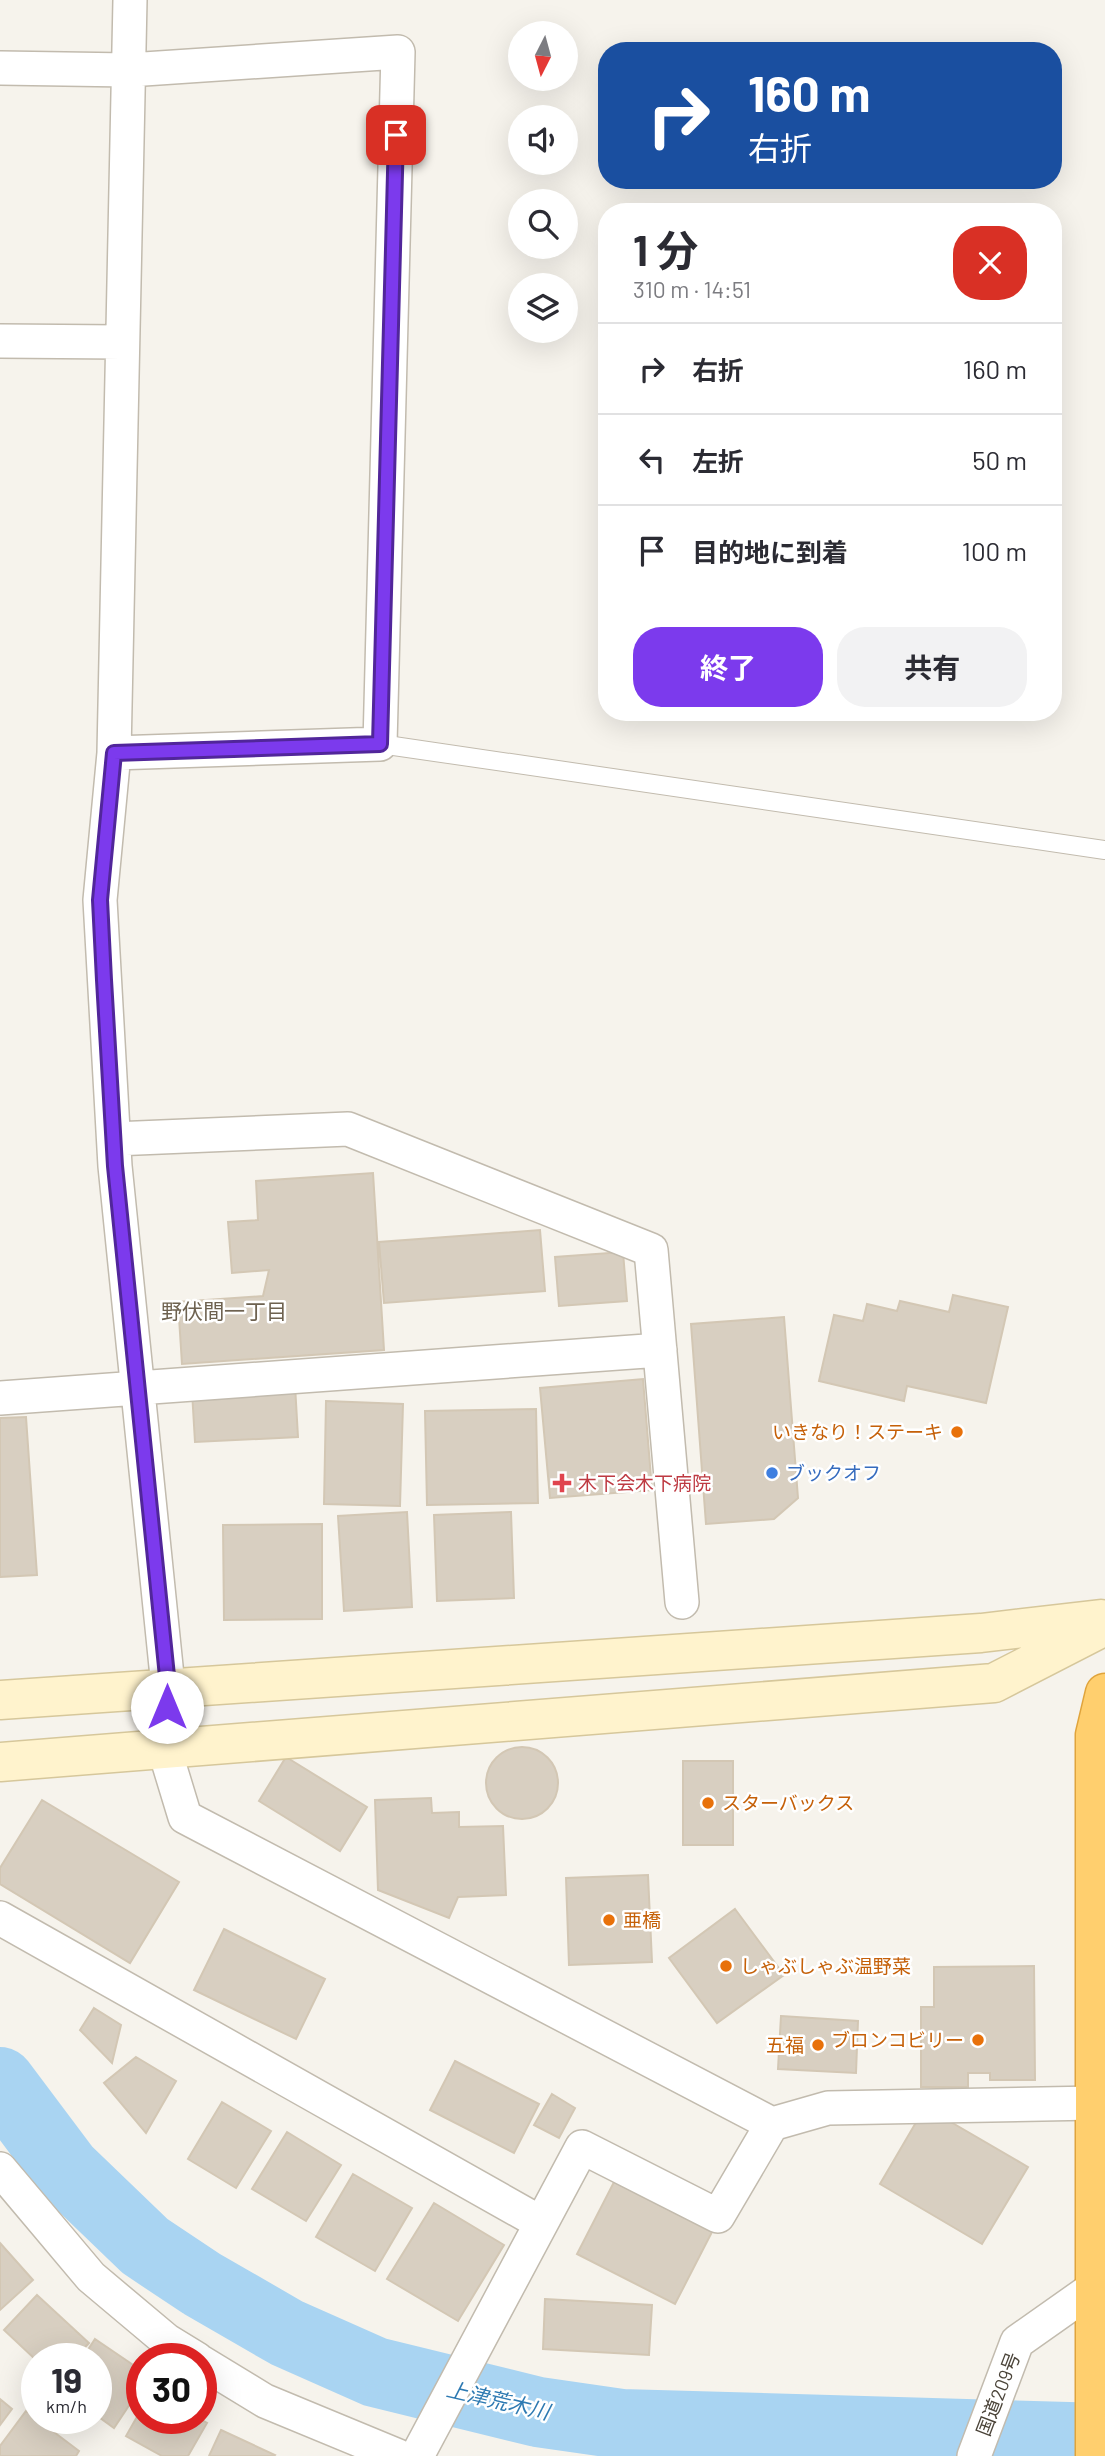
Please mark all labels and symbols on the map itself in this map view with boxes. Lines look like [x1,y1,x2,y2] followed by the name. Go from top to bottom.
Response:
[508,21,578,91] north arrow
[366,105,426,165] pin
[161,1298,287,1323] district label: 野伏間一丁目
[772,1420,943,1443] place label: いきなり！ステーキ
[949,1424,965,1440] marker: いきなり！ステーキ
[786,1461,881,1484] place label: ブックオフ
[764,1465,780,1481] marker: ブックオフ
[578,1471,711,1494] place label: 木下会木下病院
[552,1473,572,1493] marker: 木下会木下病院
[130,1670,204,1744] position arrow
[722,1791,854,1814] place label: スターバックス
[700,1795,716,1811] marker: スターバックス
[623,1908,661,1931] place label: 亜橋
[601,1912,617,1928] marker: 亜橋
[740,1954,911,1977] place label: しゃぶしゃぶ温野菜
[718,1958,734,1974] marker: しゃぶしゃぶ温野菜
[831,2028,964,2051] place label: ブロンコビリー
[970,2032,986,2048] marker: ブロンコビリー
[766,2033,804,2056] place label: 五福
[810,2037,826,2053] marker: 五福
[126,2343,217,2434] speed limit sign: 30
[971,2349,1024,2439] street label: 国道209号
[444,2376,554,2424] water label: 上津荒木川

